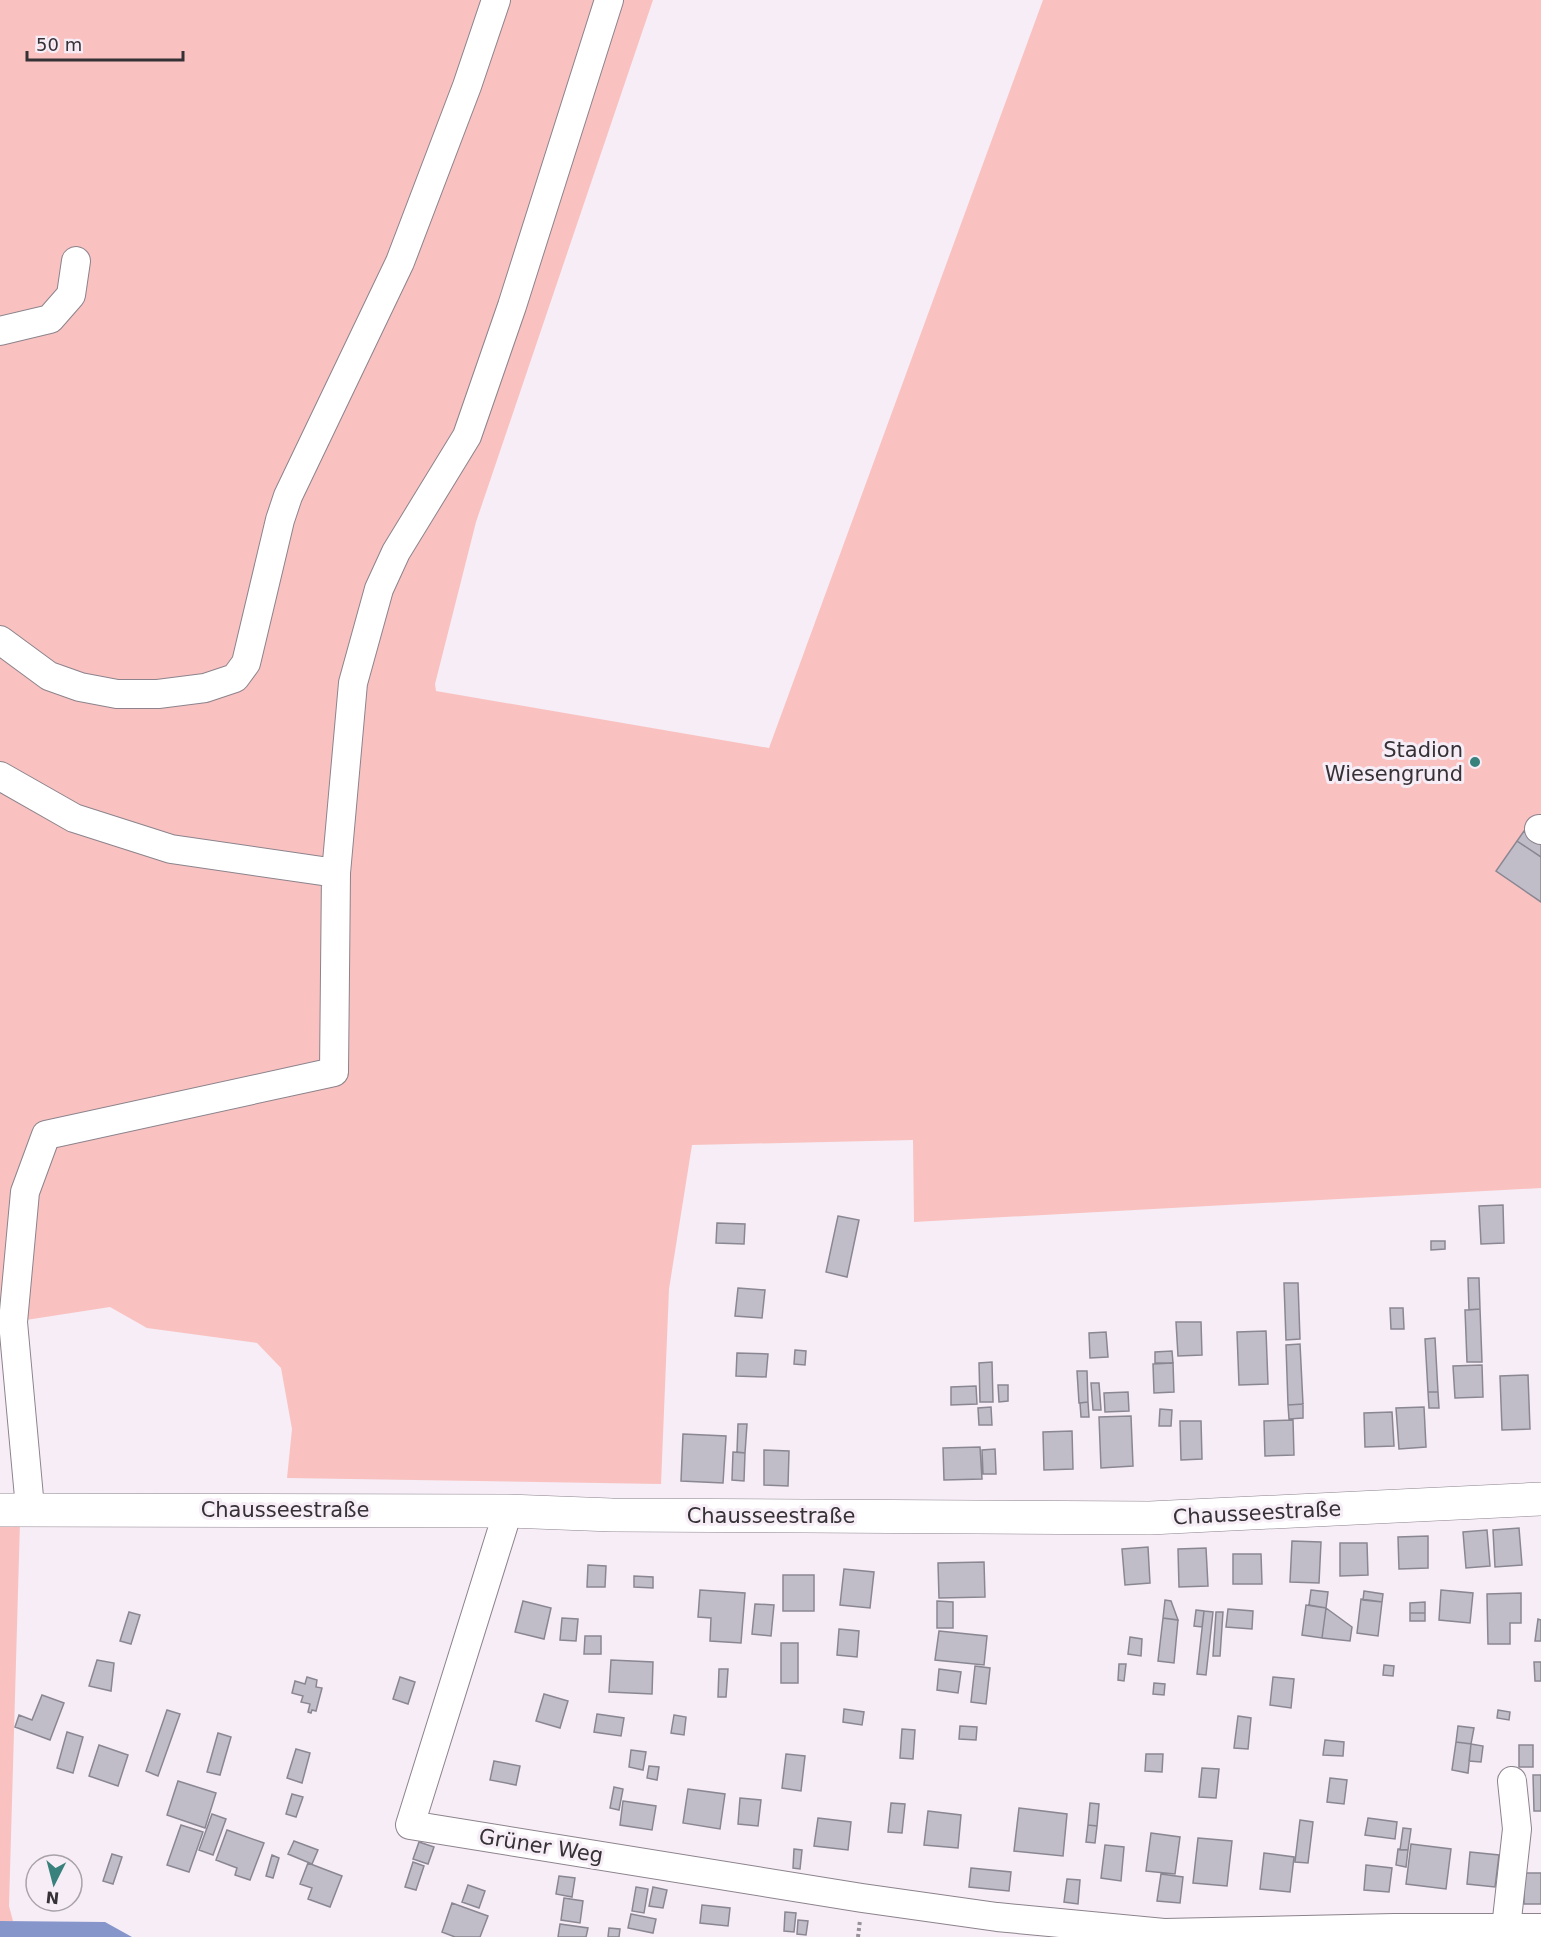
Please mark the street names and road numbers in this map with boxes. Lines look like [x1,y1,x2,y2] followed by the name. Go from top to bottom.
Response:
[1172,1497,1342,1529] street label: Chausseestraße
[201,1498,369,1522] street label: Chausseestraße
[687,1504,855,1528] street label: Chausseestraße
[477,1824,605,1868] street label: Grüner Weg

